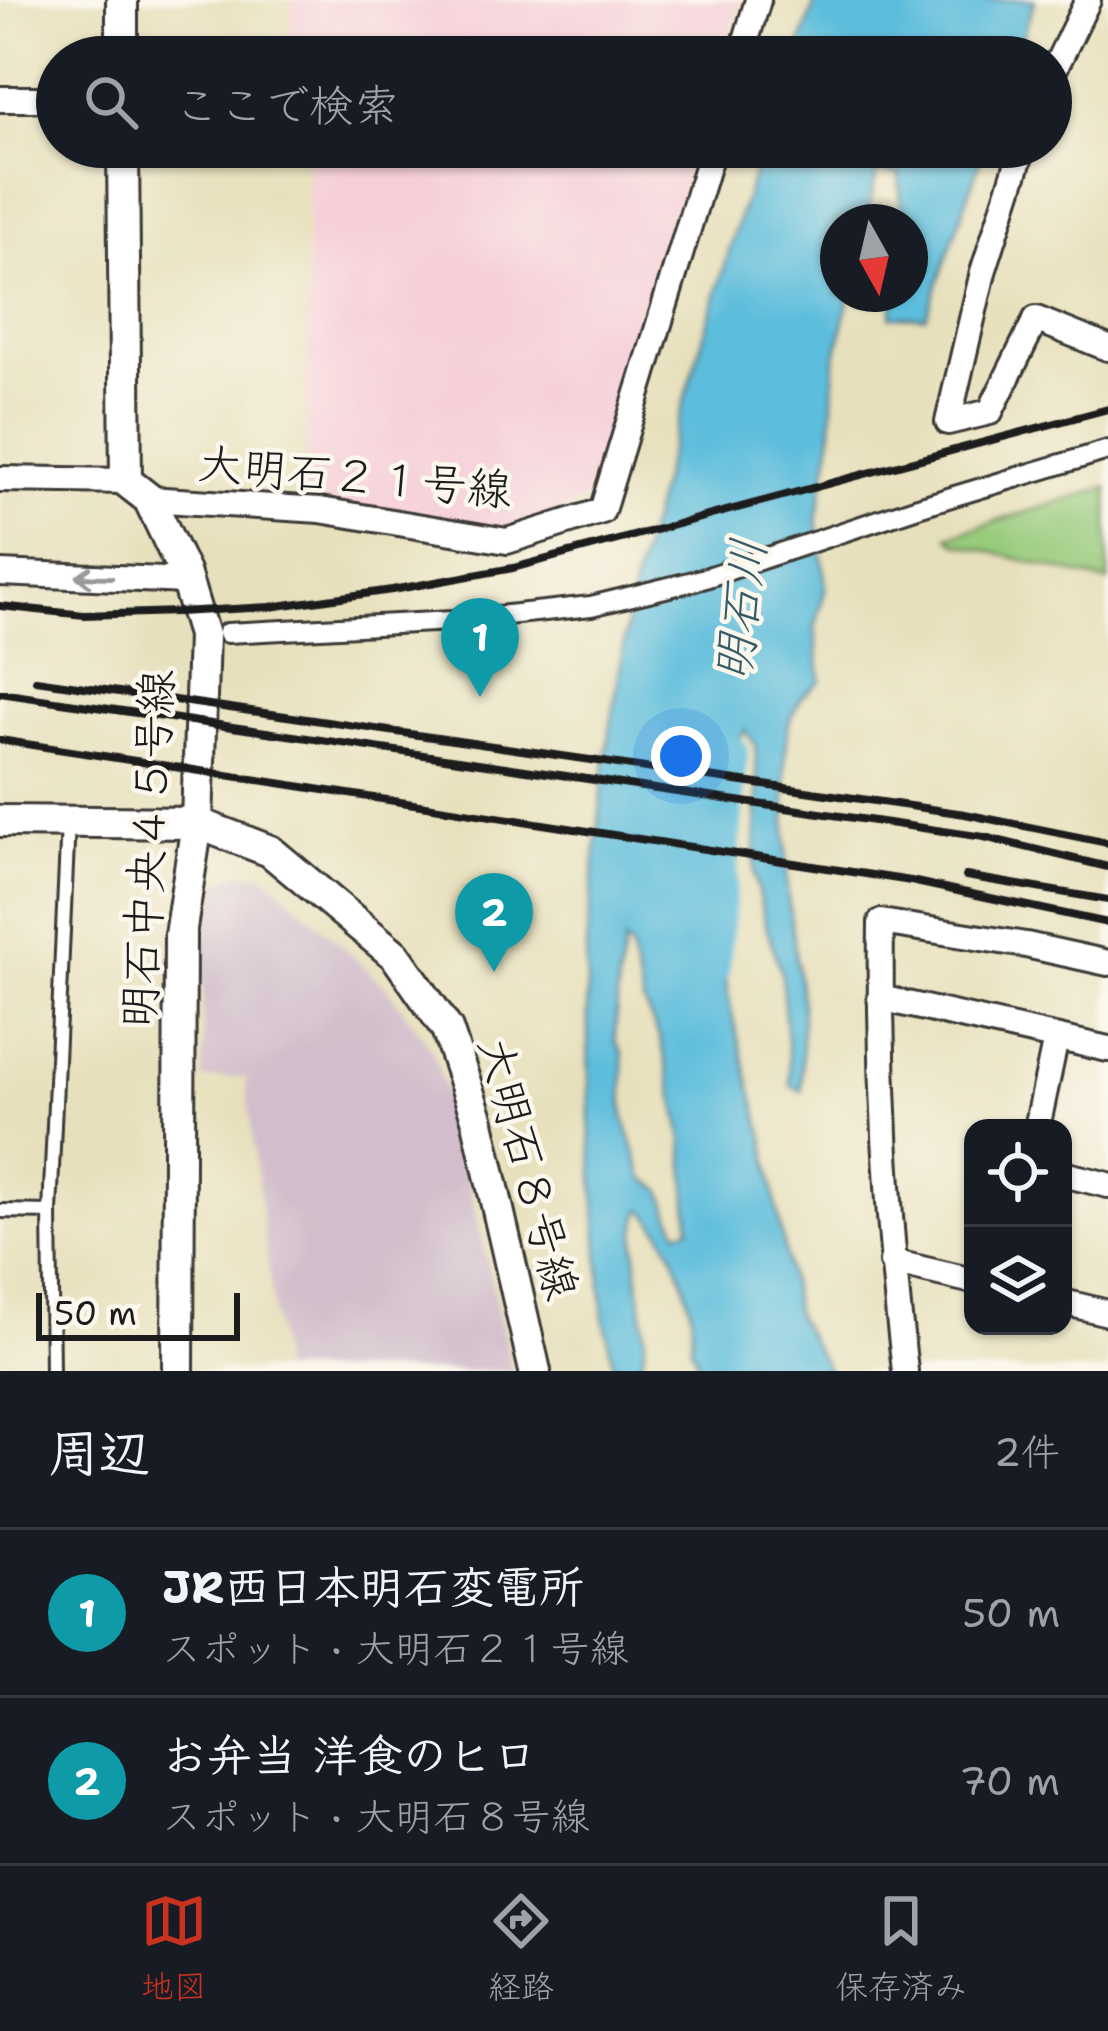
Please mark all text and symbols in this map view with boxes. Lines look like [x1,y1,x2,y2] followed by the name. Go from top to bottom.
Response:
[36,36,1072,168] search box
[78,69,144,135] icon: search
[174,75,399,135] text: ここで検索
[820,204,928,312] north arrow
[195,432,515,520] street label: 大明石２１号線
[699,535,781,685] water label: 明石川
[75,565,114,588] one-way arrow
[441,598,519,697] pin: 1
[108,668,186,1030] street label: 明石中央４５号線
[651,726,711,786] your location
[455,873,533,972] pin: 2
[465,1030,593,1306] street label: 大明石８号線
[964,1119,1072,1335] map controls
[964,1119,1072,1227] button: locate
[964,1227,1072,1335] button: layers
[36,1287,240,1340] scale bar
[54,1291,137,1336] text: 50 m
[48,1419,150,1487] text: 周辺
[994,1426,1060,1478] text: 2件
[162,1557,584,1617] text: JR西日本明石変電所
[78,1587,96,1639] text: 1
[962,1587,1060,1639] text: 50 m
[162,1622,629,1674] text: スポット · 大明石２１号線
[162,1725,537,1785] text: お弁当 洋食のヒロ
[73,1755,101,1807] text: 2
[959,1755,1060,1807] text: 70 m
[162,1790,590,1842] text: スポット · 大明石８号線
[141,1888,207,2009] tab: 地図
[488,1888,554,2009] tab: 経路
[835,1888,967,2009] tab: 保存済み

